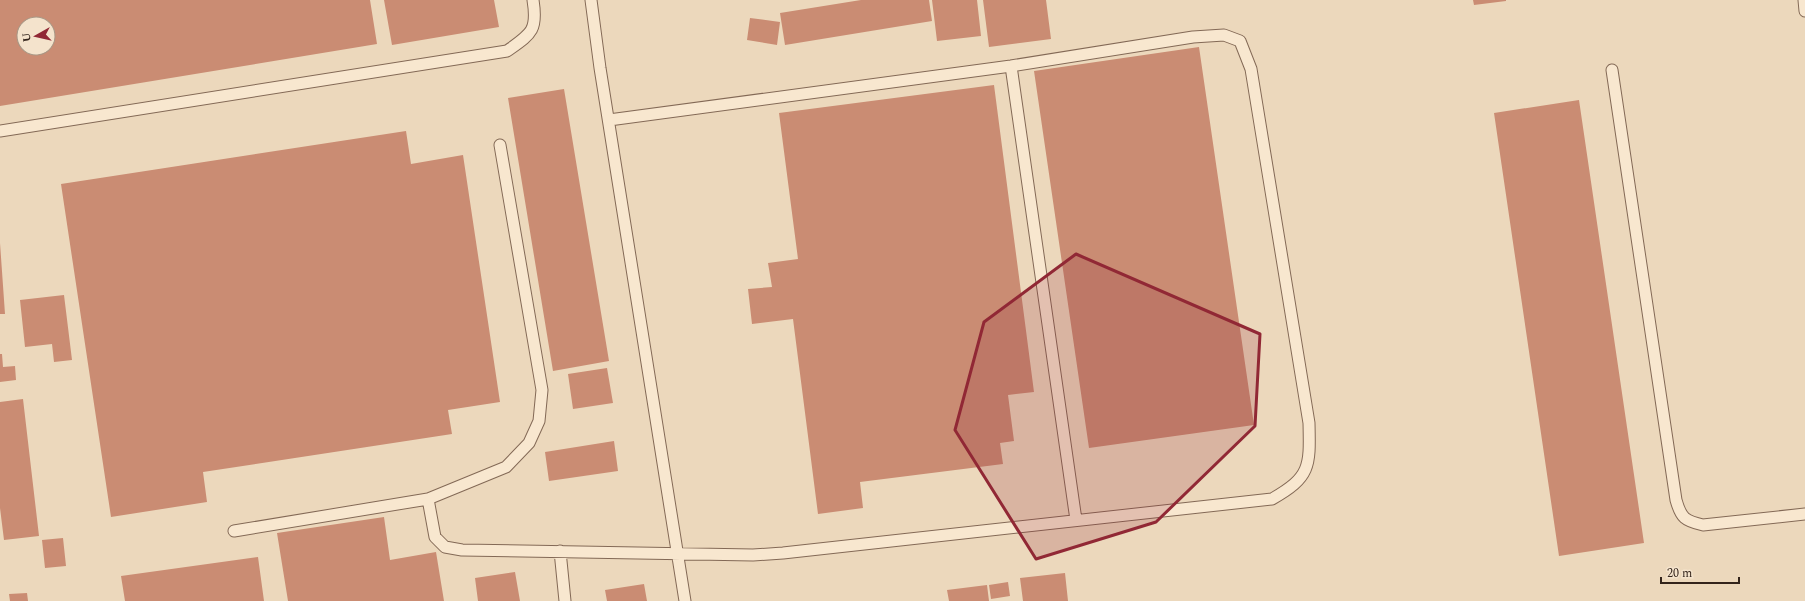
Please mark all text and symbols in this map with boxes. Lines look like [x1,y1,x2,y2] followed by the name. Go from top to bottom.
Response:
[16,16,56,56] north arrow
[18,32,36,43] text: U
[1661,559,1739,585] scale bar
[1667,564,1692,583] text: 20 m

